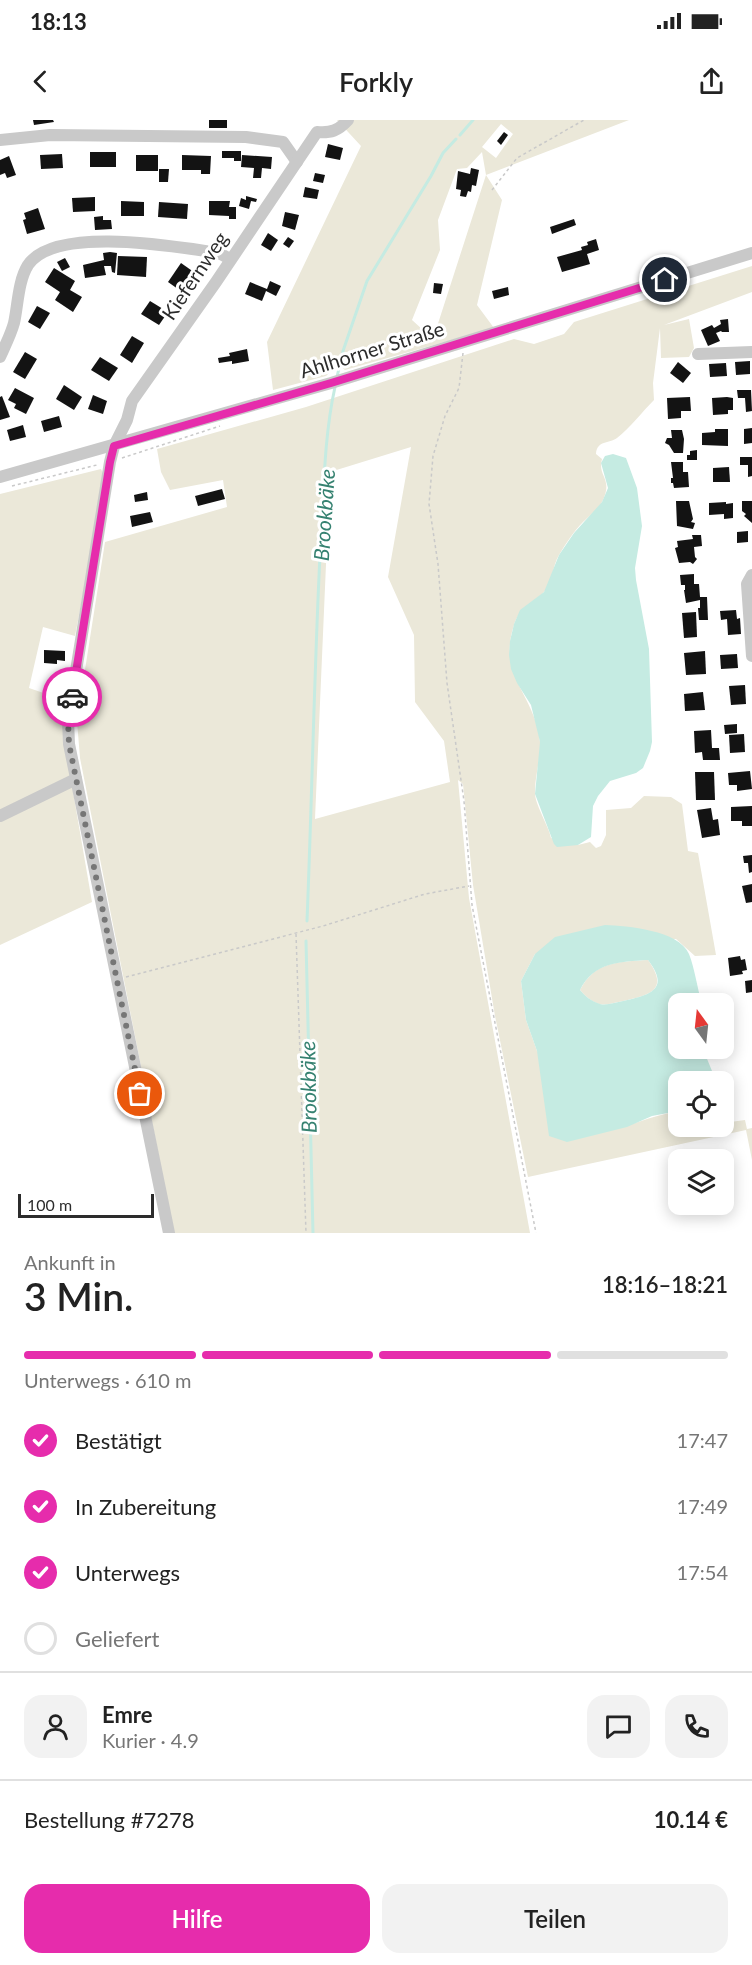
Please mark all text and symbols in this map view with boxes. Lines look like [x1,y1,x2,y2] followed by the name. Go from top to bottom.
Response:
[30,8,87,35] text: 18:13
[24,65,57,98] icon: back
[339,65,413,98] text: Forkly
[695,65,728,98] icon: share
[156,227,232,324] street label: Kiefernweg
[639,254,690,305] pin
[648,263,681,296] icon: home
[297,316,447,382] street label: Ahlhorner Straße
[308,468,339,562] water label: Brookbäke
[42,667,102,727] courier
[56,681,89,714] icon: car
[668,993,734,1059] north arrow
[668,993,734,1215] map controls
[294,1041,321,1133] water label: Brookbäke
[114,1068,165,1119] pin
[668,1071,734,1137] button: locate
[123,1077,156,1110] icon: bag
[668,1149,734,1215] button: layers
[18,1191,154,1218] scale bar
[27,1195,72,1214] text: 100 m
[24,1250,116,1274] text: Ankunft in
[602,1271,728,1298] text: 18:16–18:21
[24,1273,133,1319] text: 3 Min.
[24,1368,191,1392] text: Unterwegs · 610 m
[24,1424,57,1457] icon: check
[75,1427,162,1454] text: Bestätigt
[677,1428,728,1452] text: 17:47
[24,1490,57,1523] icon: check
[75,1493,216,1520] text: In Zubereitung
[677,1494,728,1518] text: 17:49
[24,1556,57,1589] icon: check
[75,1559,180,1586] text: Unterwegs
[677,1560,728,1584] text: 17:54
[75,1625,159,1652] text: Geliefert
[24,1695,87,1758] button: person
[587,1695,650,1758] button: chat
[665,1695,728,1758] button: phone
[102,1701,152,1728] text: Emre
[102,1728,199,1752] text: Kurier · 4.9
[24,1806,194,1833] text: Bestellung #7278
[654,1806,728,1833] text: 10.14 €
[24,1884,370,1953] button: Hilfe
[382,1884,728,1953] button: Teilen

